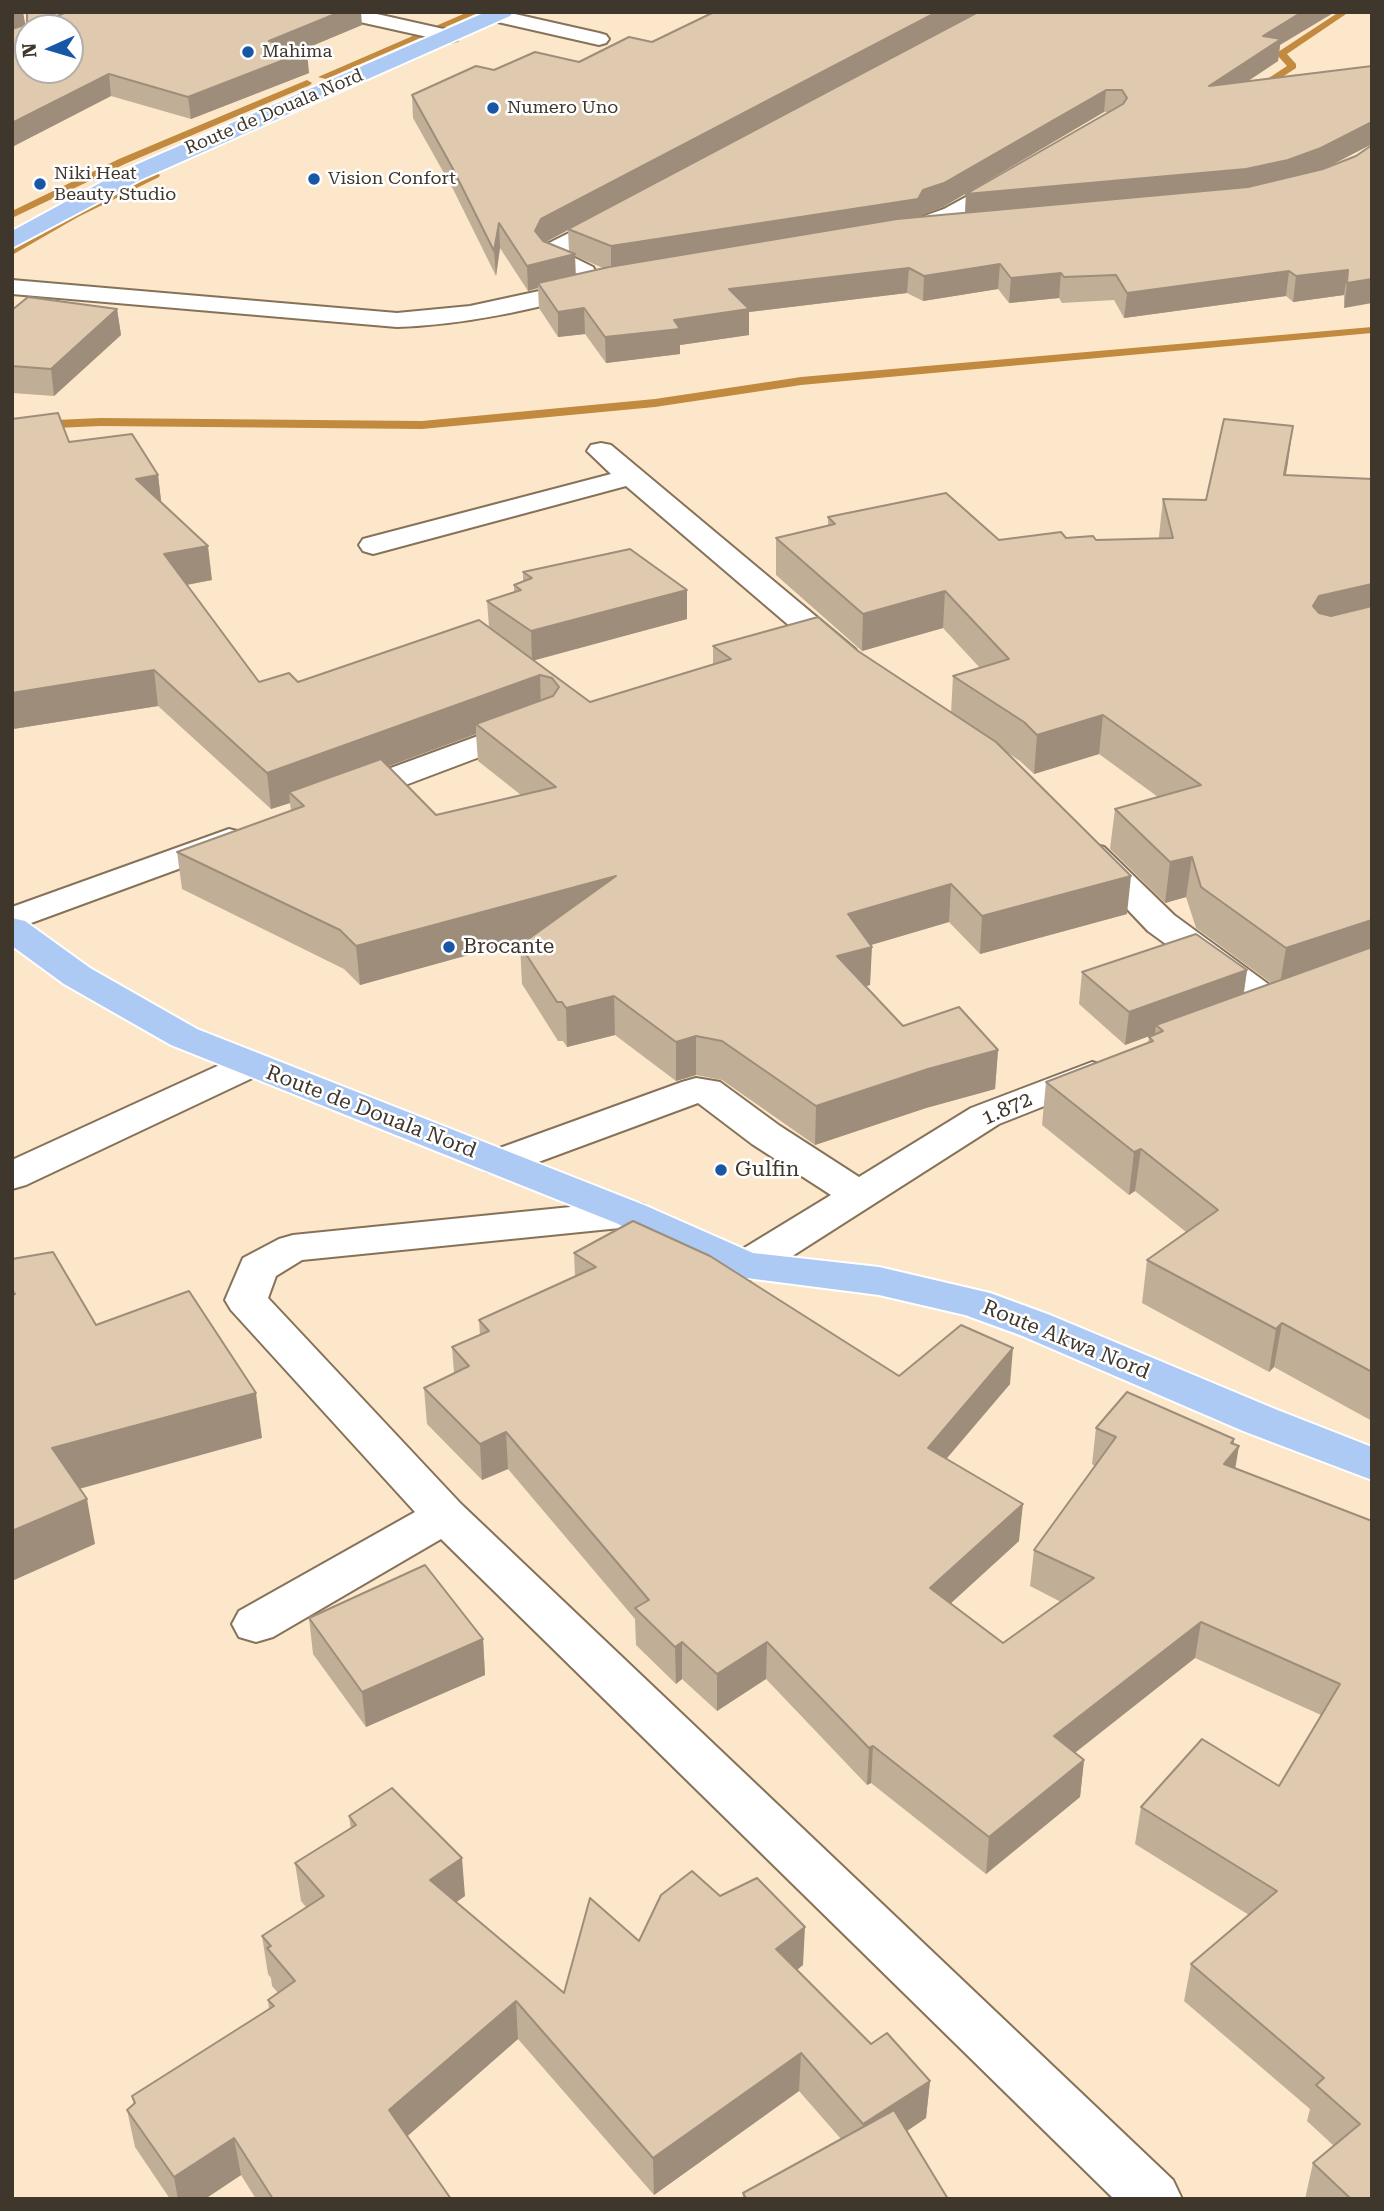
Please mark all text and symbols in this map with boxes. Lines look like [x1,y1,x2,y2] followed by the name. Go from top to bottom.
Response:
[14,14,84,84] north arrow
[262,41,332,63] place label: Mahima
[18,42,42,58] text: N
[240,44,256,60] marker: Mahima
[182,65,366,159] street label: Route de Douala Nord
[507,97,618,119] place label: Numero Uno
[485,100,501,116] marker: Numero Uno
[54,163,176,206] place label: Niki Heat Beauty Studio
[328,168,456,190] place label: Vision Confort
[306,171,322,187] marker: Vision Confort
[32,176,48,192] marker: Niki Heat Beauty Studio
[463,934,554,960] place label: Brocante
[441,939,457,955] marker: Brocante
[262,1060,480,1164] street label: Route de Douala Nord
[978,1087,1036,1131] street label: 1.872
[735,1157,799,1183] place label: Gulfin
[713,1162,729,1178] marker: Gulfin
[979,1295,1153,1385] street label: Route Akwa Nord

